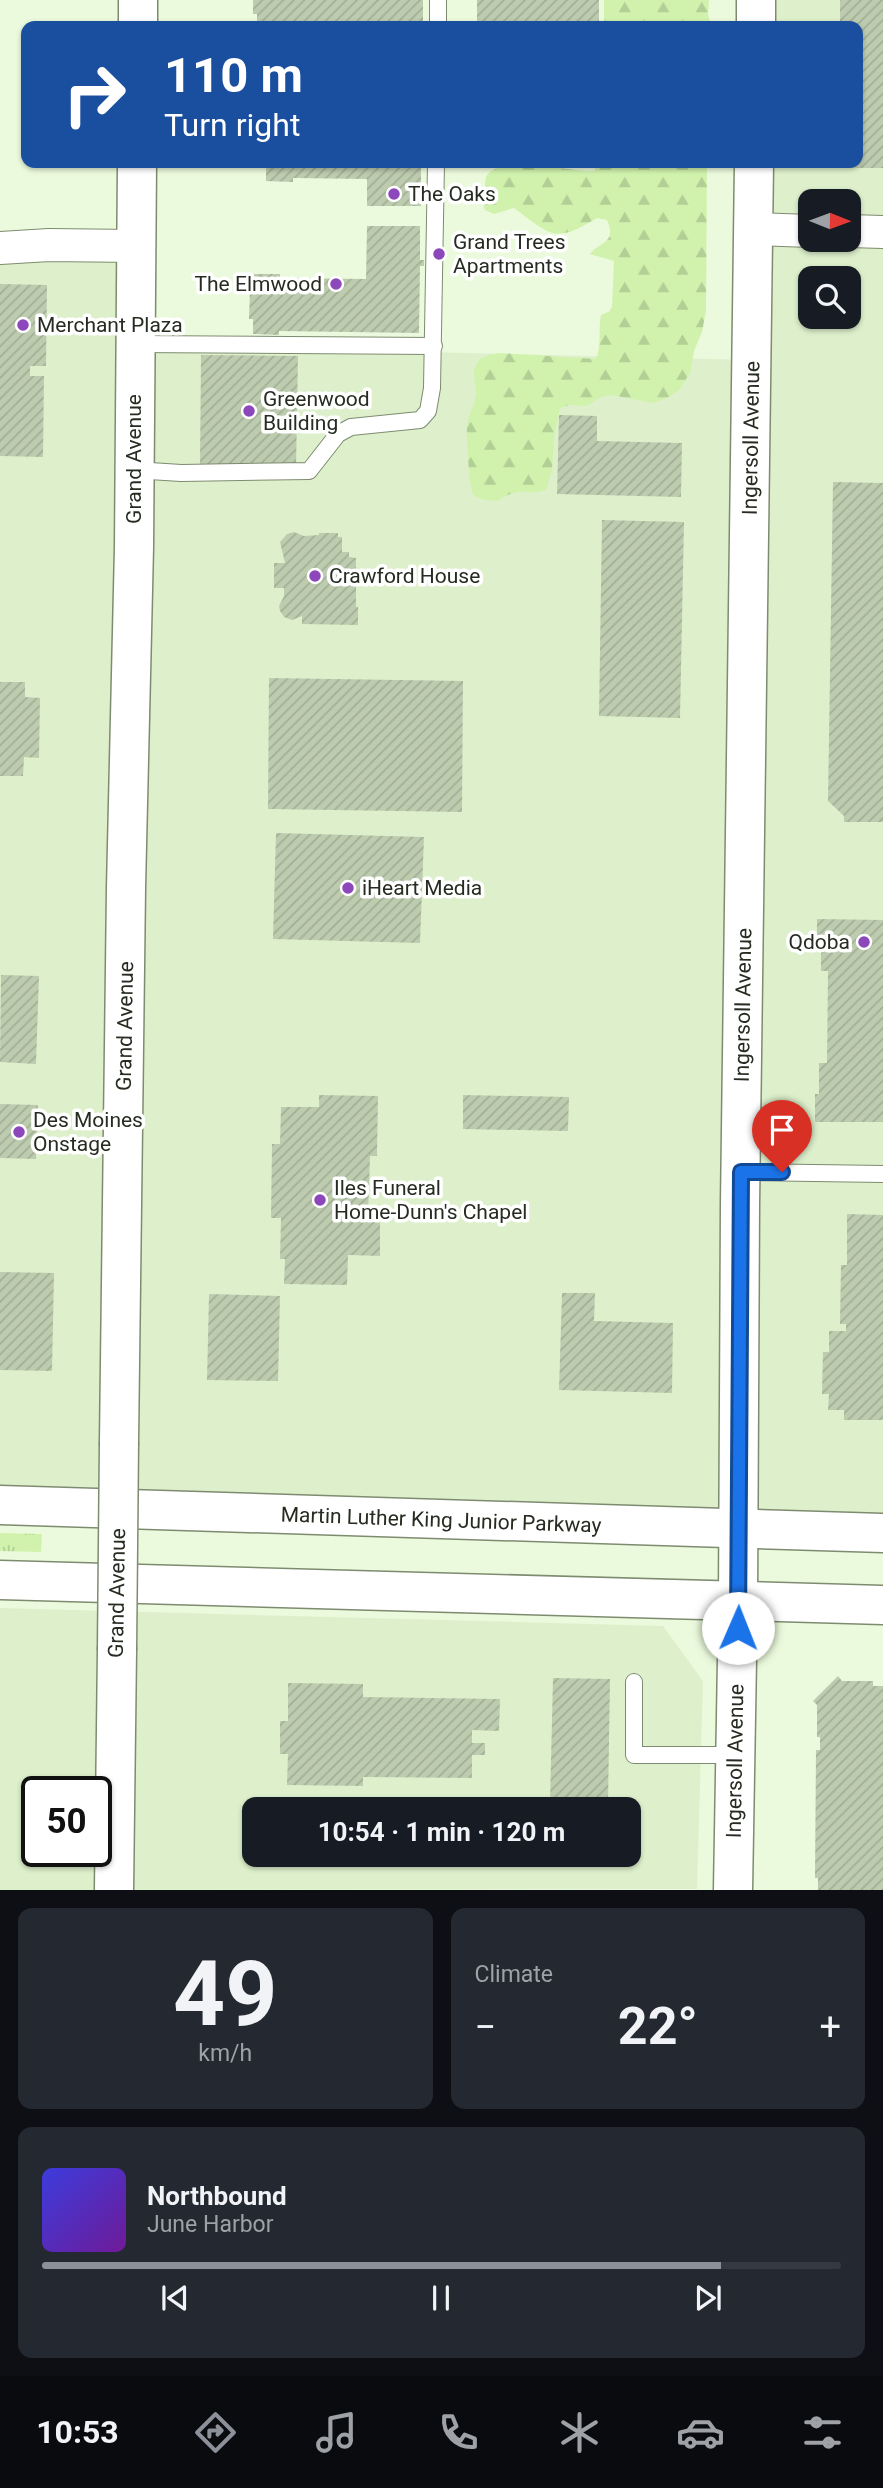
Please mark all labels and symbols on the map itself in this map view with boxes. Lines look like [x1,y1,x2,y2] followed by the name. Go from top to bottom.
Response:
[408,182,496,206] place label: The Oaks
[386,186,402,202] marker: The Oaks
[798,189,861,252] north arrow
[453,230,565,278] place label: Grand Trees Apartments
[431,246,447,262] marker: Grand Trees Apartments
[195,272,322,296] place label: The Elmwood
[328,276,344,292] marker: The Elmwood
[37,313,183,337] place label: Merchant Plaza
[15,317,31,333] marker: Merchant Plaza
[738,361,764,515] street label: Ingersoll Avenue
[263,387,370,435] place label: Greenwood Building
[122,394,146,524] street label: Grand Avenue
[241,403,257,419] marker: Greenwood Building
[329,564,480,588] place label: Crawford House
[307,568,323,584] marker: Crawford House
[362,876,482,900] place label: iHeart Media
[340,880,356,896] marker: iHeart Media
[730,928,756,1082] street label: Ingersoll Avenue
[789,930,850,954] place label: Qdoba
[856,934,872,950] marker: Qdoba
[112,961,138,1091] street label: Grand Avenue
[752,1100,812,1172] pin
[33,1108,143,1156] place label: Des Moines Onstage
[11,1124,27,1140] marker: Des Moines Onstage
[334,1176,527,1224] place label: Iles Funeral Home-Dunn's Chapel
[312,1192,328,1208] marker: Iles Funeral Home-Dunn's Chapel
[280,1502,602,1538] street label: Martin Luther King Junior Parkway
[104,1528,130,1658] street label: Grand Avenue
[701,1591,775,1665] position arrow
[722,1684,748,1838] street label: Ingersoll Avenue
[21,1776,112,1867] speed limit sign: 50

